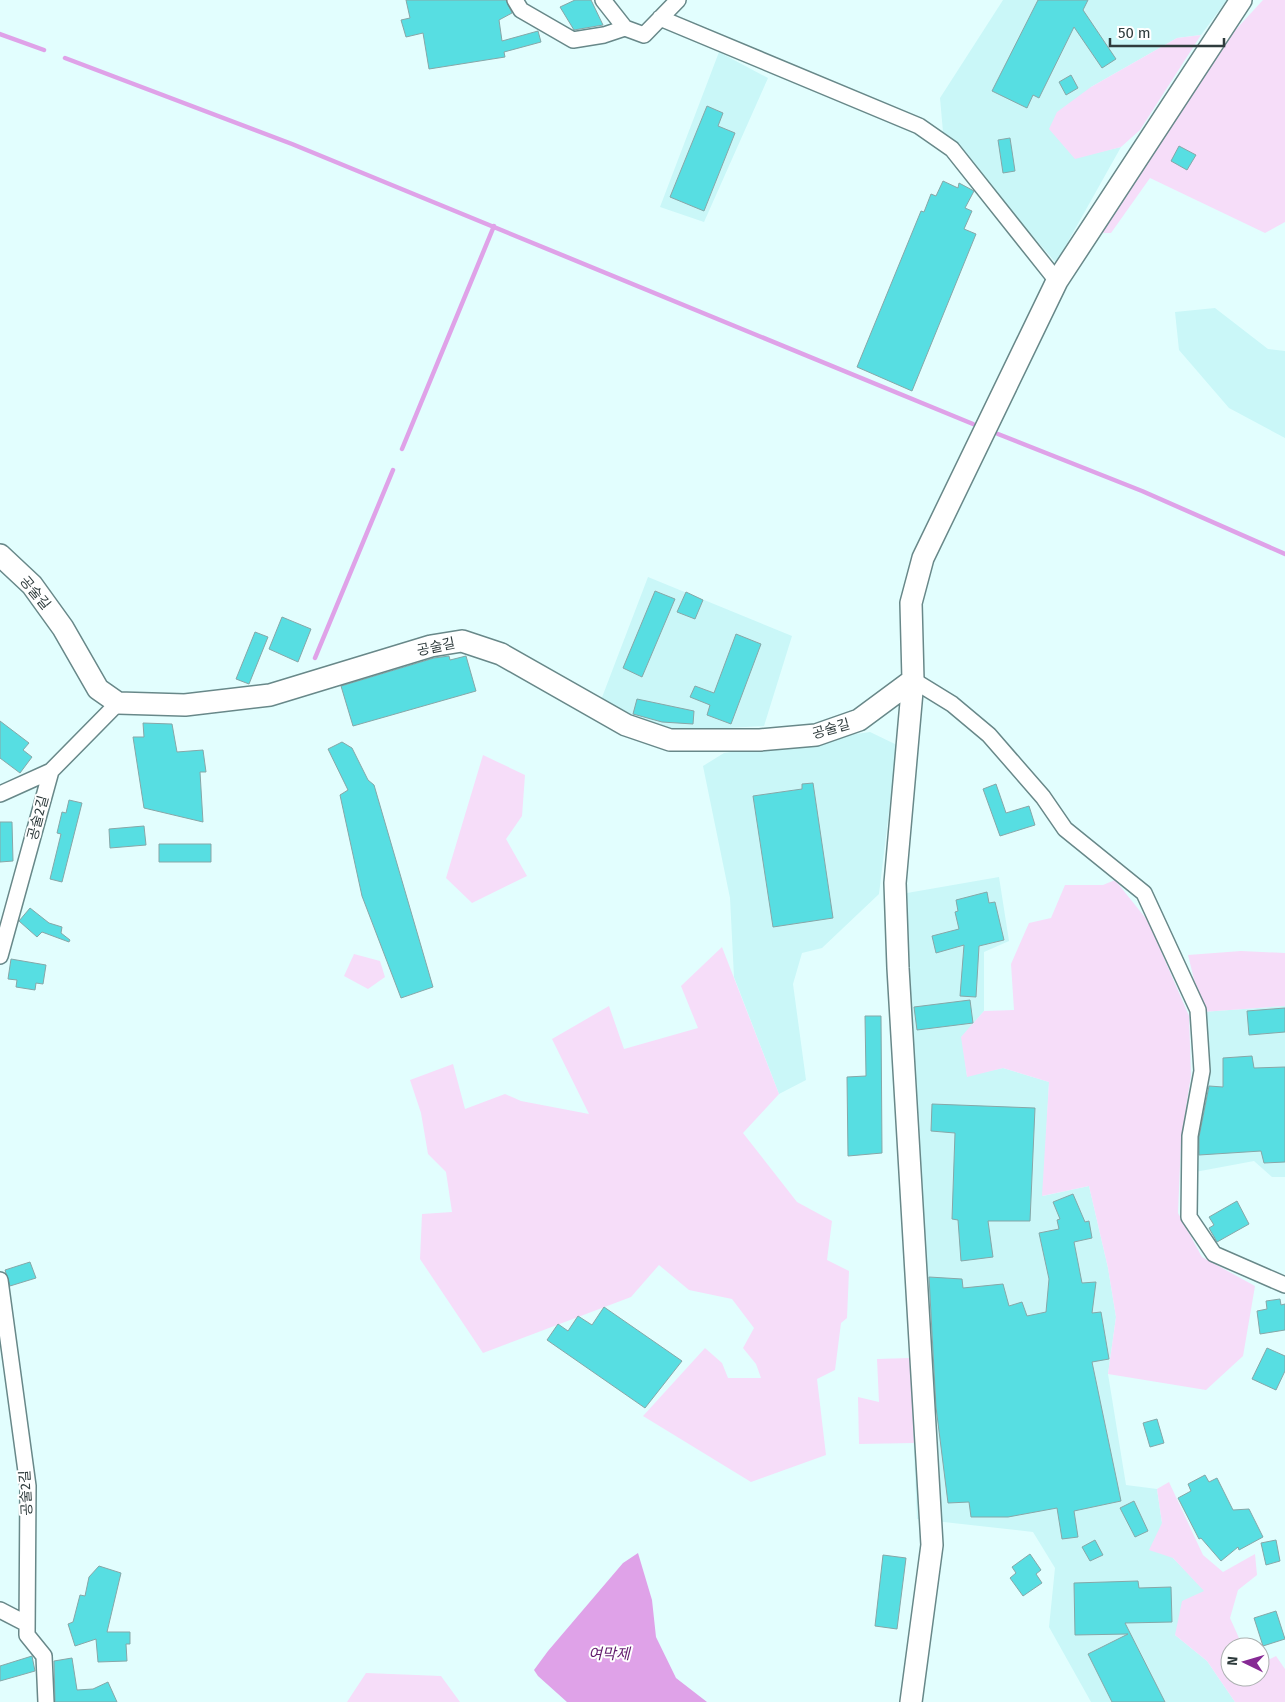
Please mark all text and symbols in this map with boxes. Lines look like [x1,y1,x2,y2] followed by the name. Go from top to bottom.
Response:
[1110,15,1224,47] scale bar
[1118,24,1151,42] text: 50 m
[16,573,54,613] street label: 공술길
[415,635,457,659] street label: 공술길
[810,716,852,742] street label: 공술길
[24,794,52,842] street label: 공술2길
[16,1470,36,1516] street label: 공술2길
[1220,1637,1270,1687] north arrow
[588,1645,632,1663] water label: 여막제
[1224,1656,1241,1666] text: N

